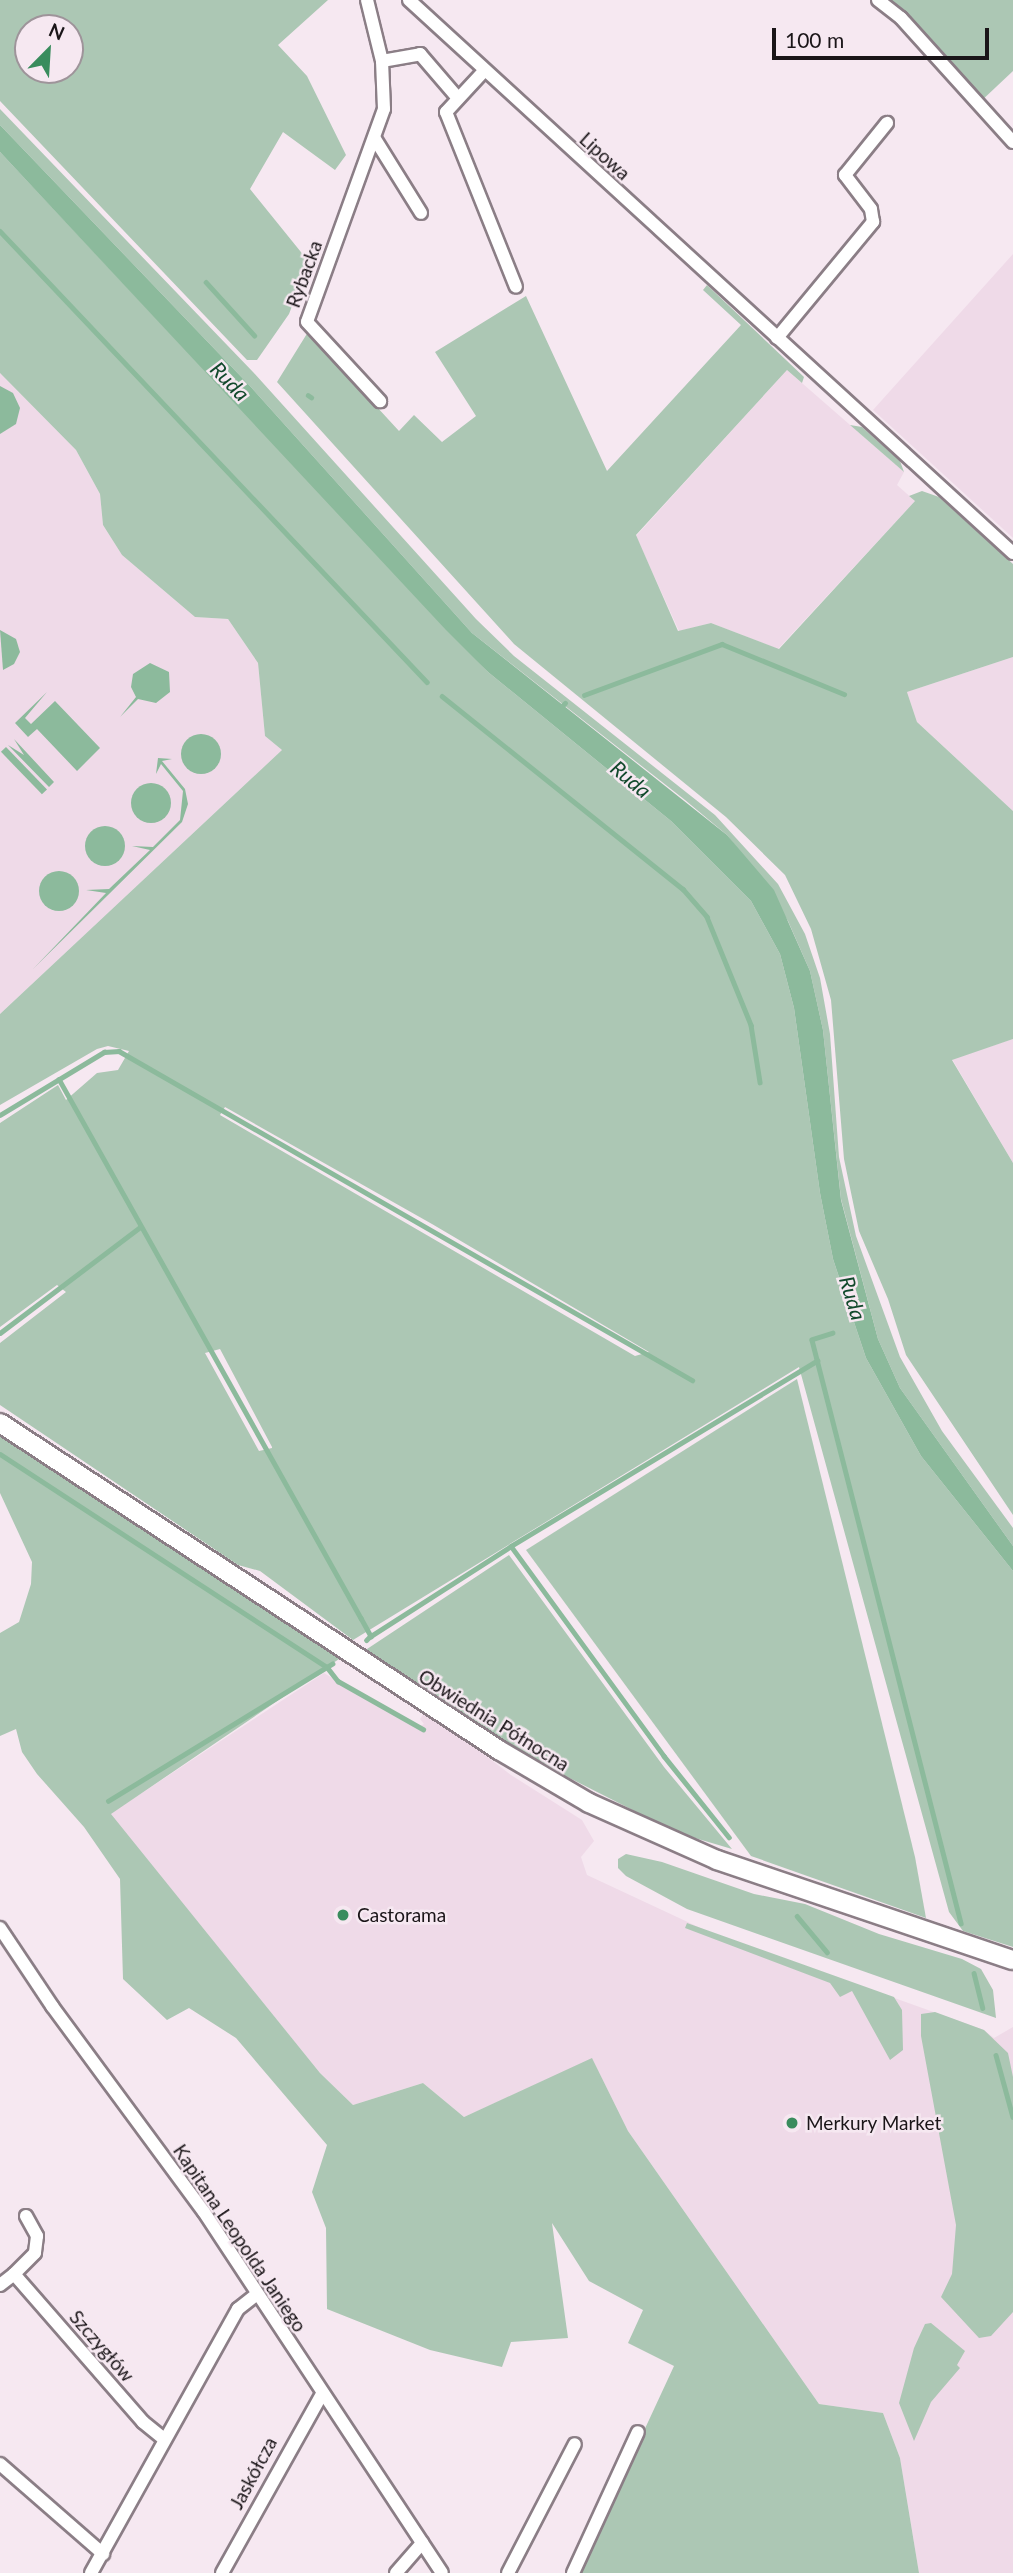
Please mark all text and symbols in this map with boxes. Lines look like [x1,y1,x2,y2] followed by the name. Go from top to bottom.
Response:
[14,14,84,84] north arrow
[775,14,992,58] scale bar
[46,18,68,45] text: N
[785,27,844,52] text: 100 m
[575,128,635,184] street label: Lipowa
[281,237,327,311] street label: Rybacka
[205,356,255,406] water label: Ruda
[606,755,656,803] water label: Ruda
[834,1273,872,1323] water label: Ruda
[415,1664,573,1776] street label: Obwiednia Północna
[357,1904,446,1926] place label: Castorama
[335,1907,351,1923] marker: Castorama
[806,2112,942,2134] place label: Merkury Market
[784,2115,800,2131] marker: Merkury Market
[169,2140,311,2336] street label: Kapitana Leopolda Janiego
[65,2306,139,2386] street label: Szczygłów
[225,2433,281,2513] street label: Jaskółcza

